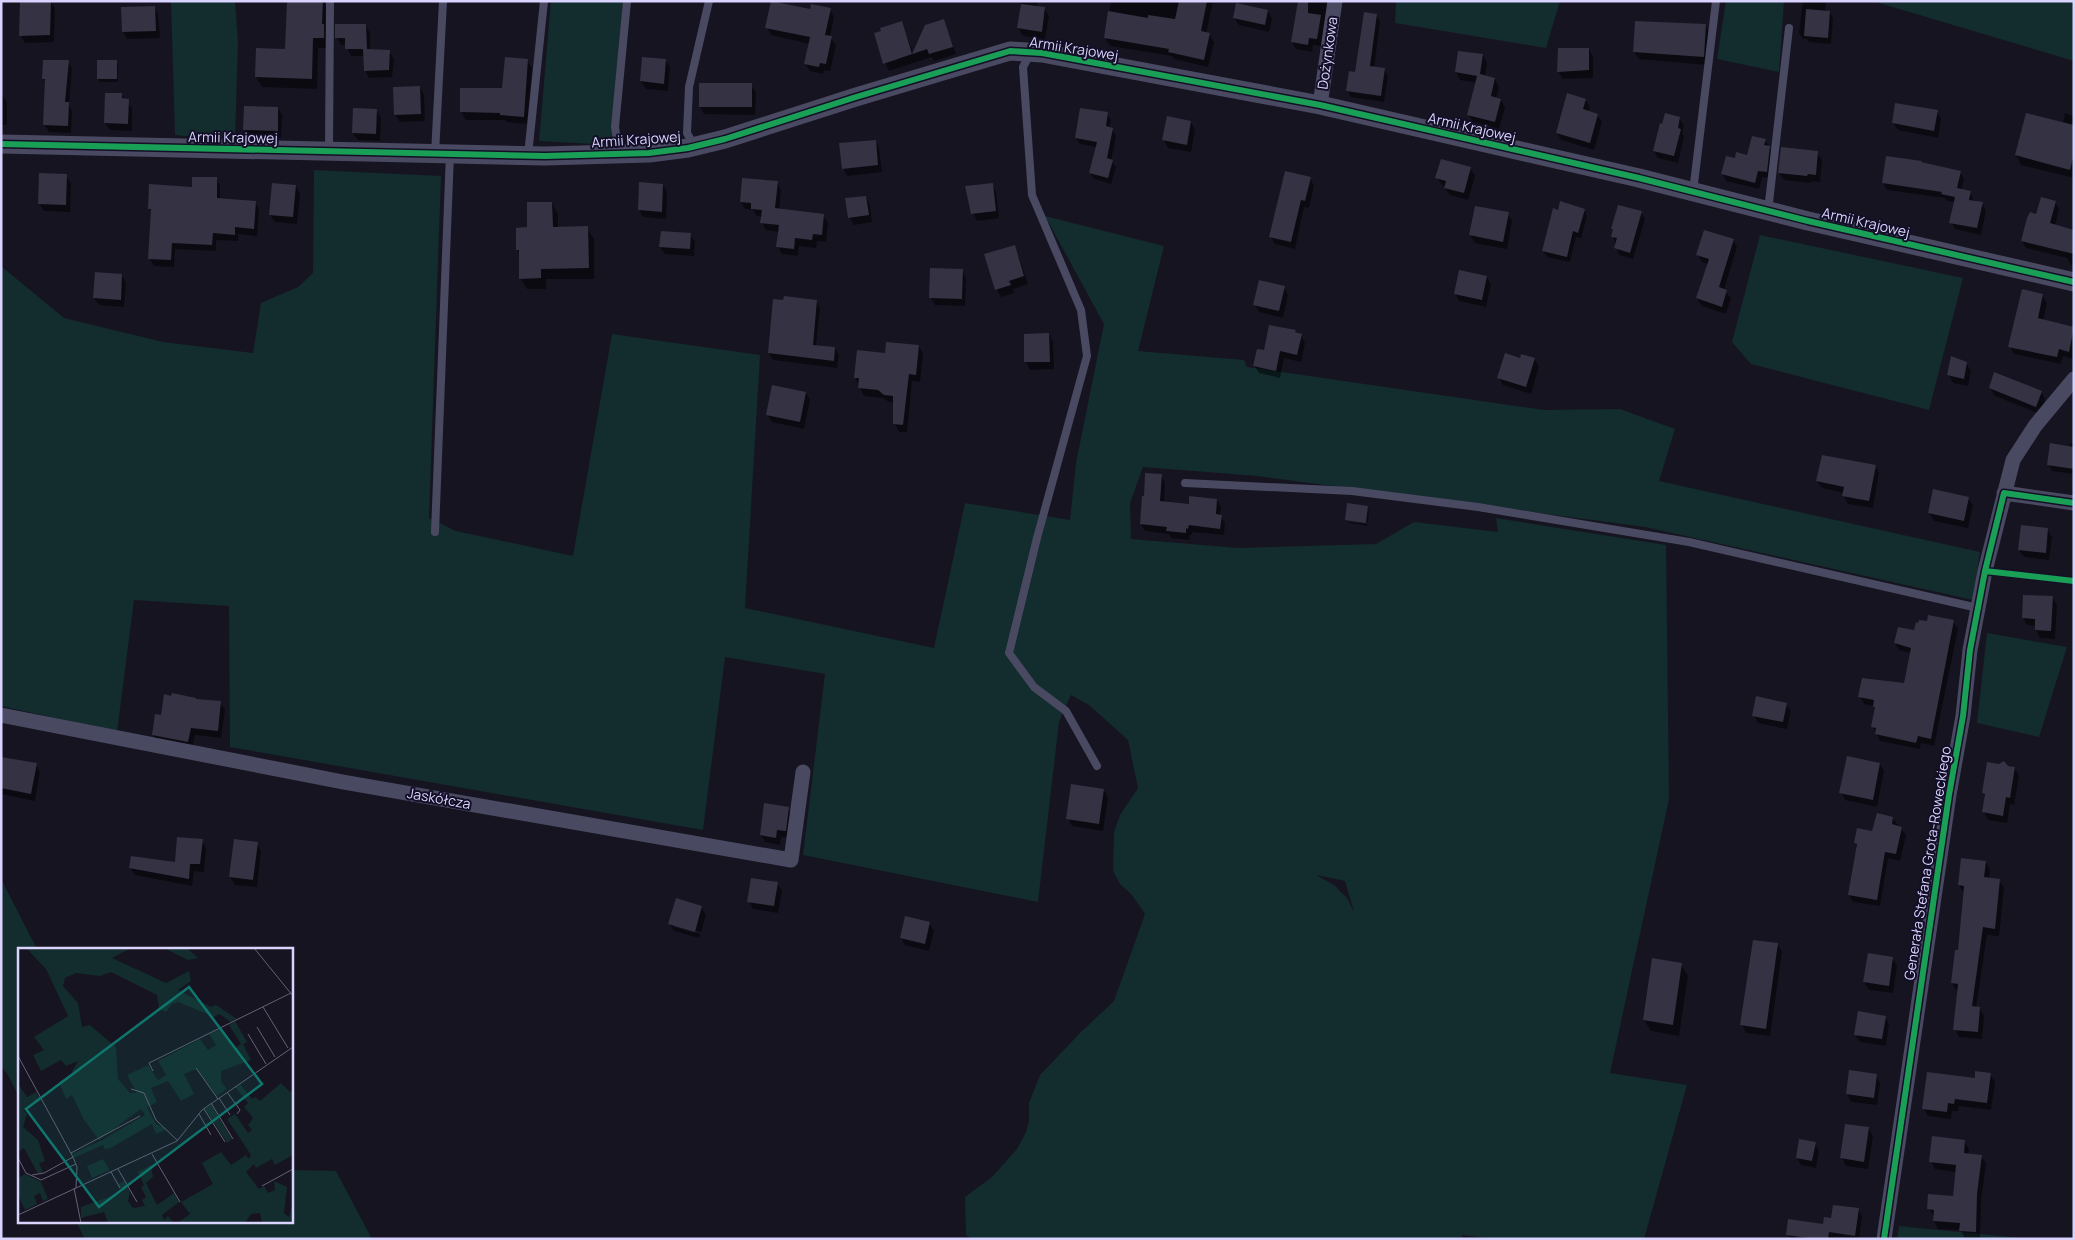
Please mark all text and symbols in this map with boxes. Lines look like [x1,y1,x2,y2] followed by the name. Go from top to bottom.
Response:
[1312,15,1342,91] street label: Dożynkowa
[1028,32,1120,64] street label: Armii Krajowej
[1426,108,1518,146] street label: Armii Krajowej
[591,126,681,152] street label: Armii Krajowej
[188,127,278,147] street label: Armii Krajowej
[1820,203,1912,241] street label: Armii Krajowej
[1899,745,1955,981] street label: Generała Stefana Grota-Roweckiego
[406,783,472,813] street label: Jaskółcza
[18,948,292,1222] inset map

